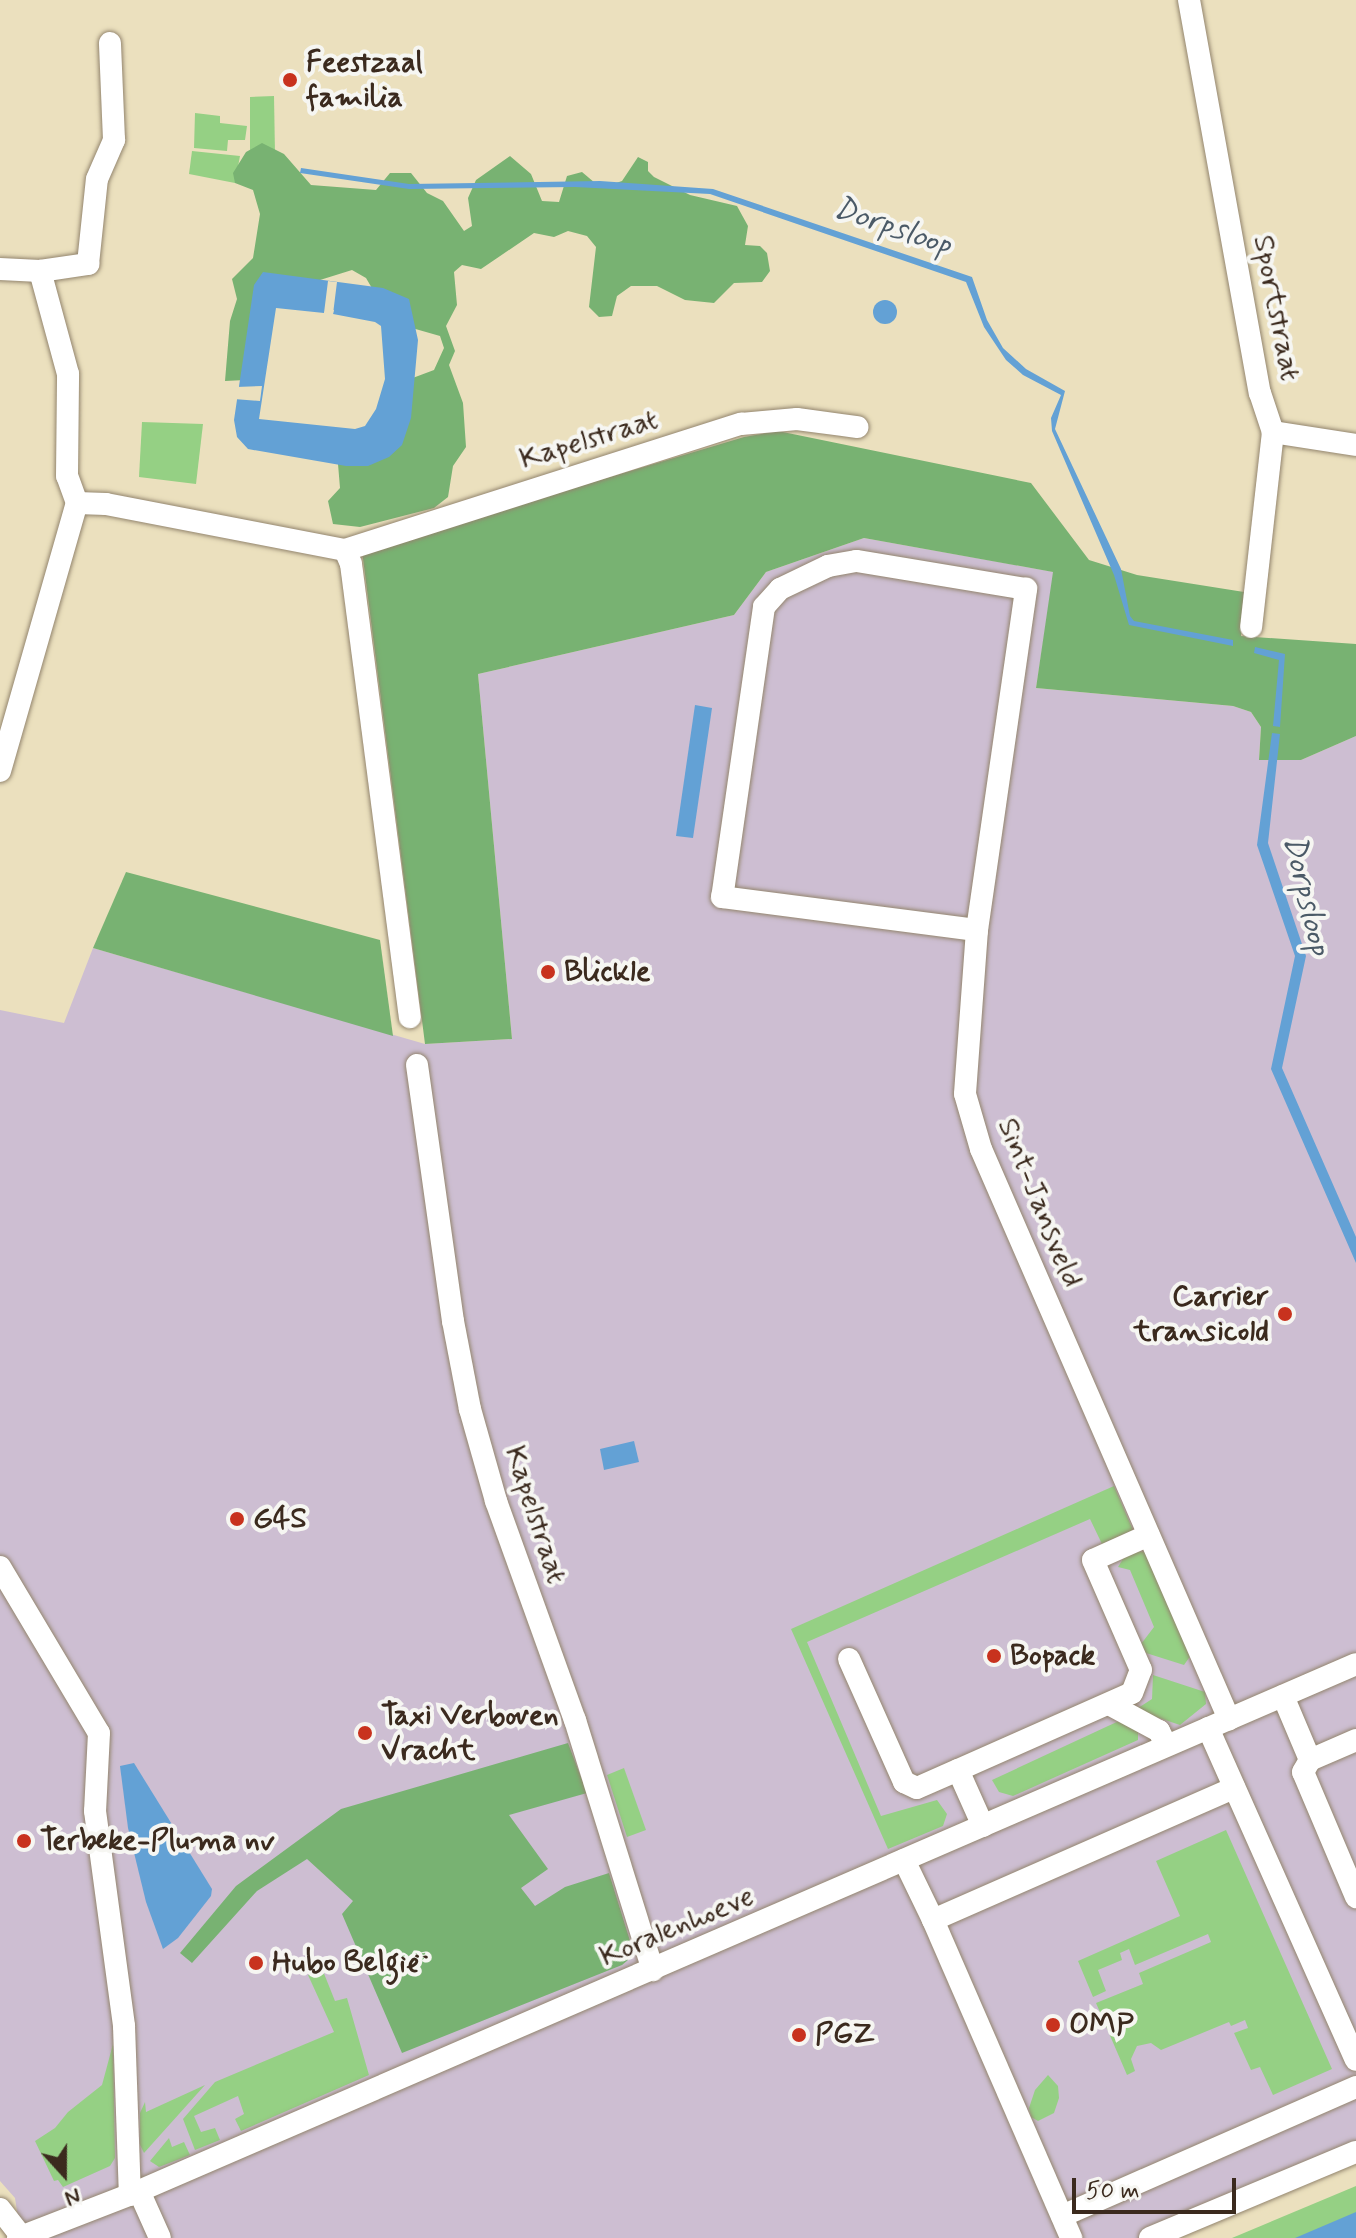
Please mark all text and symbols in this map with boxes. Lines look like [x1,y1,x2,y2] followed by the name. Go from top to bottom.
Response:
[306,45,423,116] place label: Feestzaal familia
[281,71,299,89] marker: Feestzaal familia
[828,189,956,265] water label: Dorpsloop
[1244,232,1308,384] street label: Sportstraat
[515,402,663,478] street label: Kapelstraat
[1274,831,1338,959] water label: Dorpsloop
[564,954,650,990] place label: Blickle
[539,963,557,981] marker: Blickle
[989,1113,1089,1293] street label: Sint-Jansveld
[1134,1279,1269,1350] place label: Carrier transicold
[1276,1305,1294,1323] marker: Carrier transicold
[496,1442,574,1588] street label: Kapelstraat
[253,1501,307,1537] place label: G4S
[228,1510,246,1528] marker: G4S
[1010,1638,1095,1674] place label: Bopack
[985,1647,1003,1665] marker: Bopack
[381,1698,554,1768] place label: Taxi Verboven Vracht
[356,1724,374,1742] marker: Taxi Verboven Vracht
[40,1823,275,1859] place label: Terbeke-Pluma nv
[15,1832,33,1850] marker: Terbeke-Pluma nv
[595,1878,759,1976] street label: Koralenhoeve
[272,1945,420,1981] place label: Hubo België
[247,1954,265,1972] marker: Hubo België
[1069,2007,1134,2043] place label: OMP
[1044,2016,1062,2034] marker: OMP
[815,2017,875,2053] place label: PGZ
[790,2026,808,2044] marker: PGZ
[24,2134,104,2214] north arrow
[1076,2162,1240,2212] scale bar
[1086,2176,1140,2207] text: 50 m
[61,2181,84,2212] text: N

